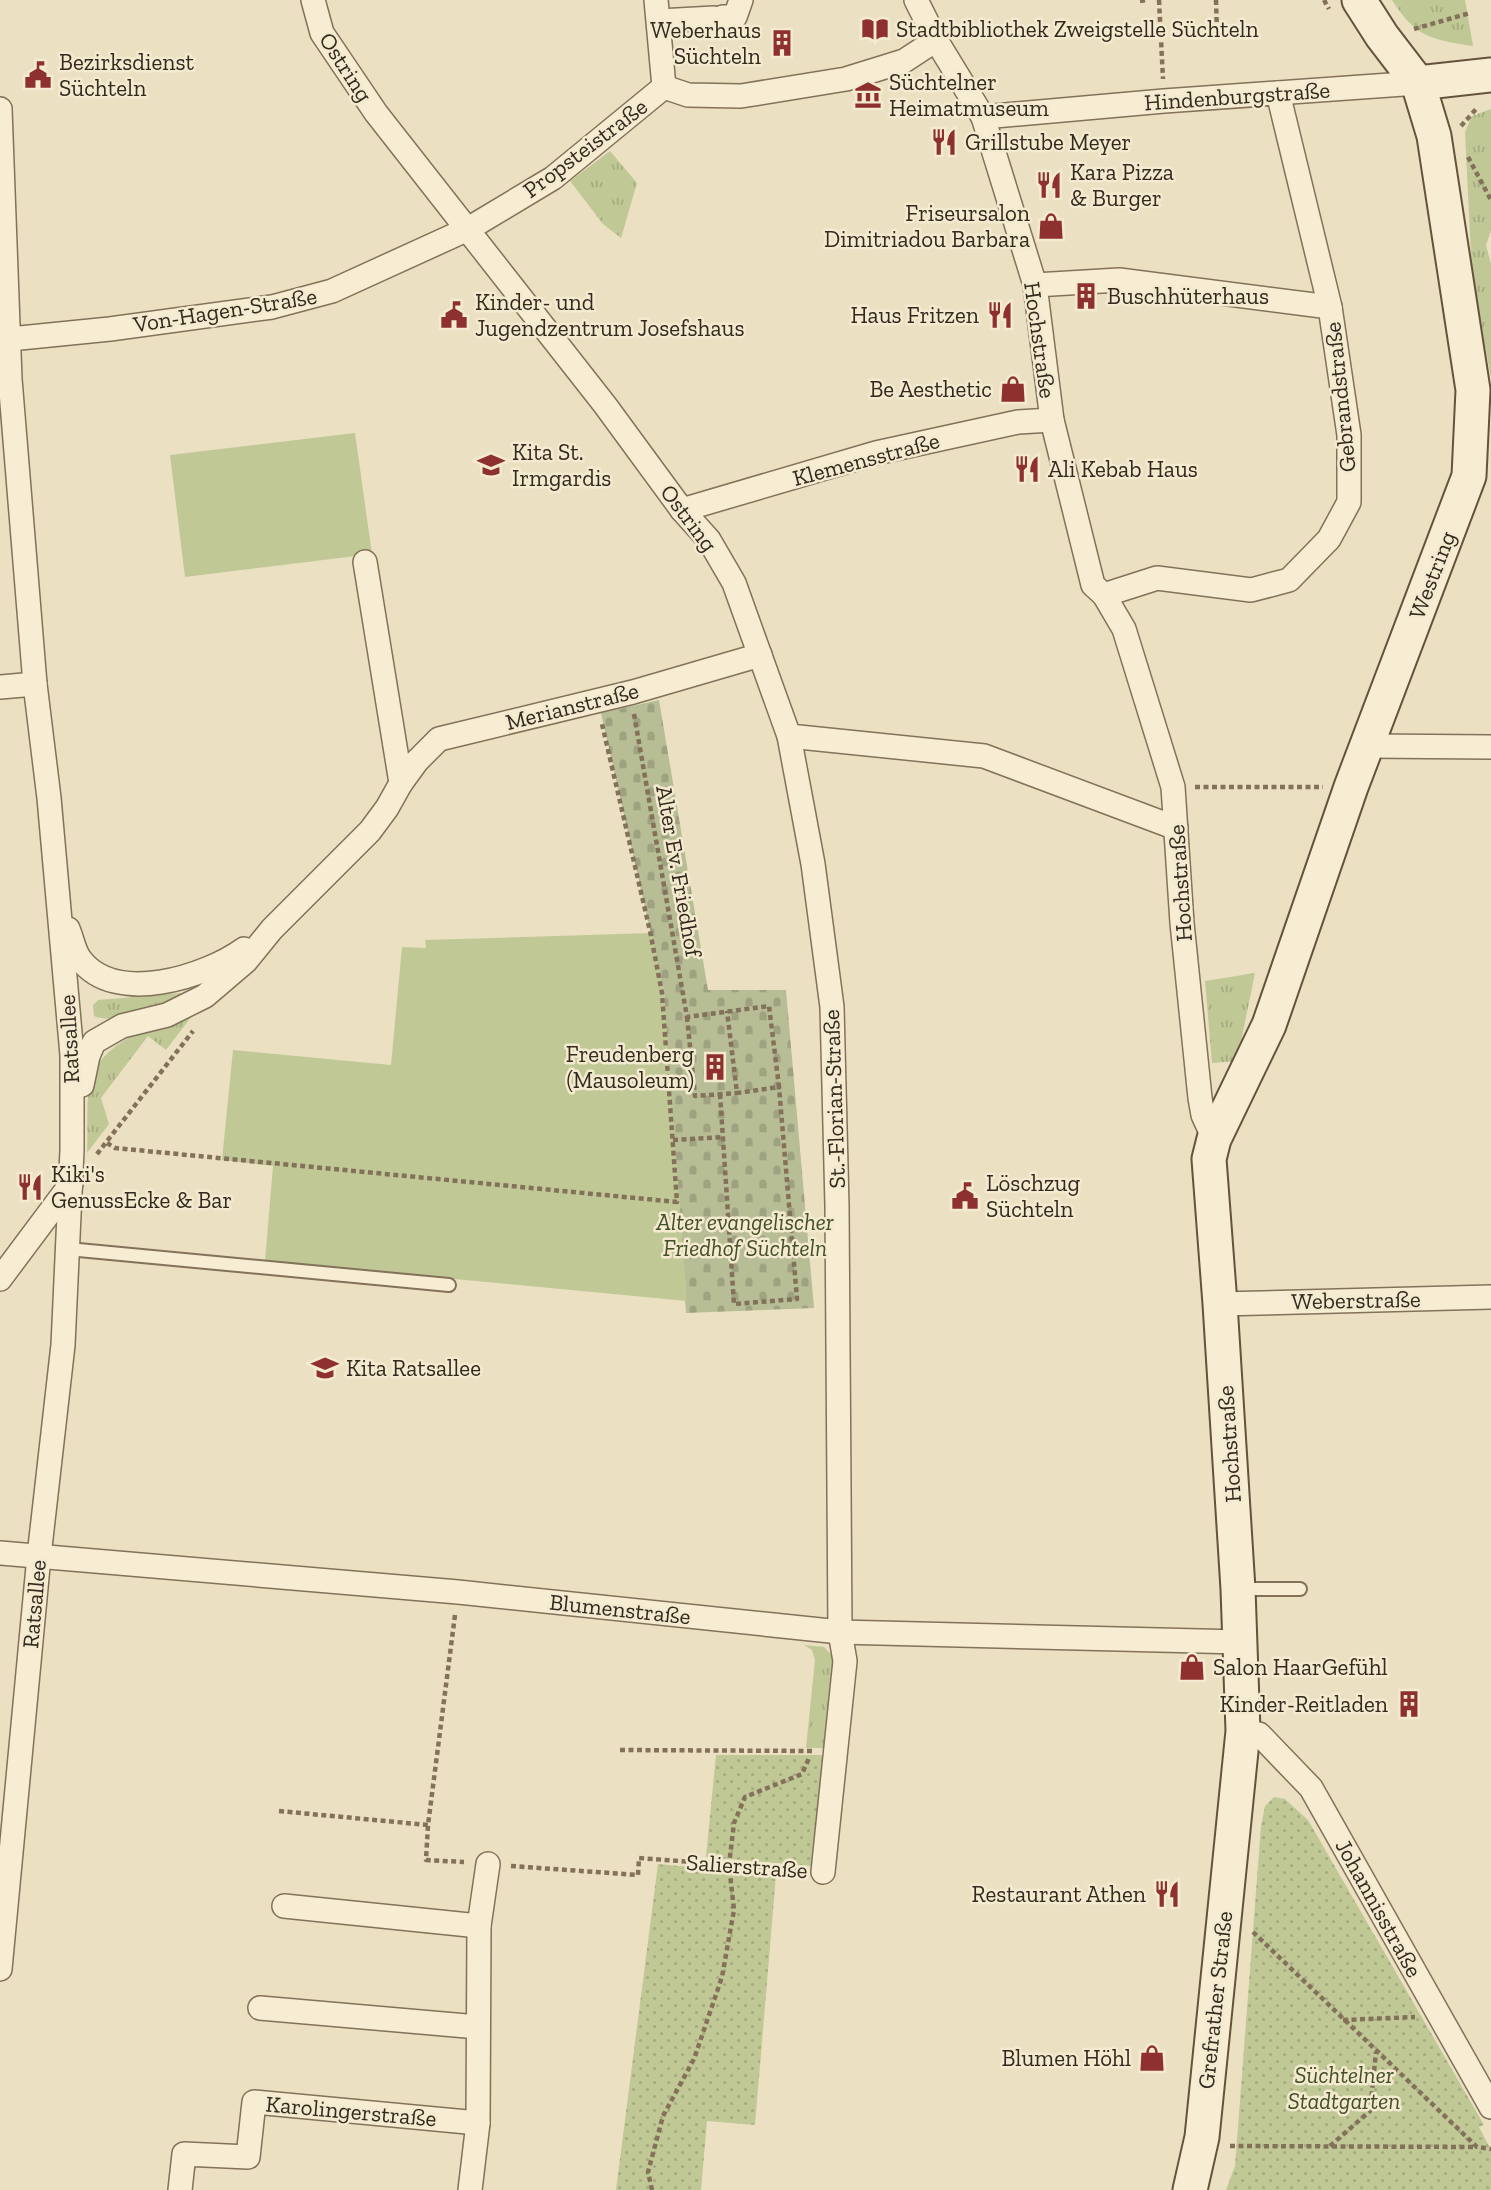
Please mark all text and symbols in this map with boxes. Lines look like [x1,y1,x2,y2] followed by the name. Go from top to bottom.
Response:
[860,14,890,44] library icon: Stadtbibliothek Zweigstelle Süchteln
[896,15,1259,43] place label: Stadtbibliothek Zweigstelle Süchteln
[650,16,761,70] place label: Weberhaus Süchteln
[313,27,379,107] street label: Ostring
[767,28,797,58] building icon: Weberhaus Süchteln
[59,48,195,102] place label: Bezirksdienst Süchteln
[23,60,53,90] public building icon: Bezirksdienst Süchteln
[889,68,1049,122] place label: Süchtelner Heimatmuseum
[1143,76,1331,116] street label: Hindenburgstraße
[853,80,883,110] museum icon: Süchtelner Heimatmuseum
[517,92,653,204] street label: Propsteistraße
[929,127,959,157] restaurant icon: Grillstube Meyer
[965,128,1131,156] place label: Grillstube Meyer
[1070,158,1174,212] place label: Kara Pizza & Burger
[1034,170,1064,200] restaurant icon: Kara Pizza & Burger
[824,199,1030,253] place label: Friseursalon Dimitriadou Barbara
[1036,211,1066,241] shop icon: Friseursalon Dimitriadou Barbara
[1018,280,1062,400] street label: Hochstraße
[1071,281,1101,311] building icon: Buschhüterhaus
[130,282,319,338] street label: Von-Hagen-Straße
[1107,282,1269,310] place label: Buschhüterhaus
[475,288,745,342] place label: Kinder- und Jugendzentrum Josefshaus
[439,300,469,330] public building icon: Kinder- und Jugendzentrum Josefshaus
[985,300,1015,330] restaurant icon: Haus Fritzen
[850,301,979,329] place label: Haus Fritzen
[1318,321,1362,473] street label: Gebrandstraße
[998,374,1028,404] shop icon: Be Aesthetic
[869,375,992,403] place label: Be Aesthetic
[790,426,942,492] street label: Klemensstraße
[512,438,611,492] place label: Kita St. Irmgardis
[476,450,506,480] school or university icon: Kita St. Irmgardis
[1012,454,1042,484] restaurant icon: Ali Kebab Haus
[1048,455,1198,483] place label: Ali Kebab Haus
[655,479,724,558] street label: Ostring
[1402,527,1462,623] street label: Westring
[503,676,641,736] street label: Merianstraße
[650,783,708,960] street label: Alter Ev. Friedhof
[1162,824,1198,942] street label: Hochstraße
[53,994,85,1084] street label: Ratsallee
[817,1009,851,1189] street label: St.-Florian-Straße
[566,1040,694,1094] place label: Freudenberg (Mausoleum)
[700,1052,730,1082] building icon: Freudenberg (Mausoleum)
[51,1160,232,1214] place label: Kiki's GenussEcke & Bar
[986,1169,1080,1223] place label: Löschzug Süchteln
[15,1172,45,1202] restaurant icon: Kiki's GenussEcke & Bar
[950,1181,980,1211] public building icon: Löschzug Süchteln
[655,1208,834,1262] park label: Alter evangelischer Friedhof Süchteln
[1291,1285,1421,1315] street label: Weberstraße
[310,1353,340,1383] school or university icon: Kita Ratsallee
[346,1354,481,1382] place label: Kita Ratsallee
[1211,1385,1247,1503] street label: Hochstraße
[16,1559,52,1649] street label: Ratsallee
[548,1588,692,1630] street label: Blumenstraße
[1177,1652,1207,1682] shop icon: Salon HaarGefühl
[1213,1653,1388,1681] place label: Salon HaarGefühl
[1394,1689,1424,1719] building icon: Kinder-Reitladen
[1220,1690,1388,1718] place label: Kinder-Reitladen
[1329,1834,1429,1982] street label: Johannisstraße
[685,1848,809,1884] street label: Salierstraße
[1152,1879,1182,1909] restaurant icon: Restaurant Athen
[972,1880,1146,1908] place label: Restaurant Athen
[1192,1910,1238,2090] street label: Grefrather Straße
[1137,2043,1167,2073] shop icon: Blumen Höhl
[1002,2044,1131,2072] place label: Blumen Höhl
[1288,2061,1400,2115] park label: Süchtelner Stadtgarten
[264,2090,438,2132] street label: Karolingerstraße

